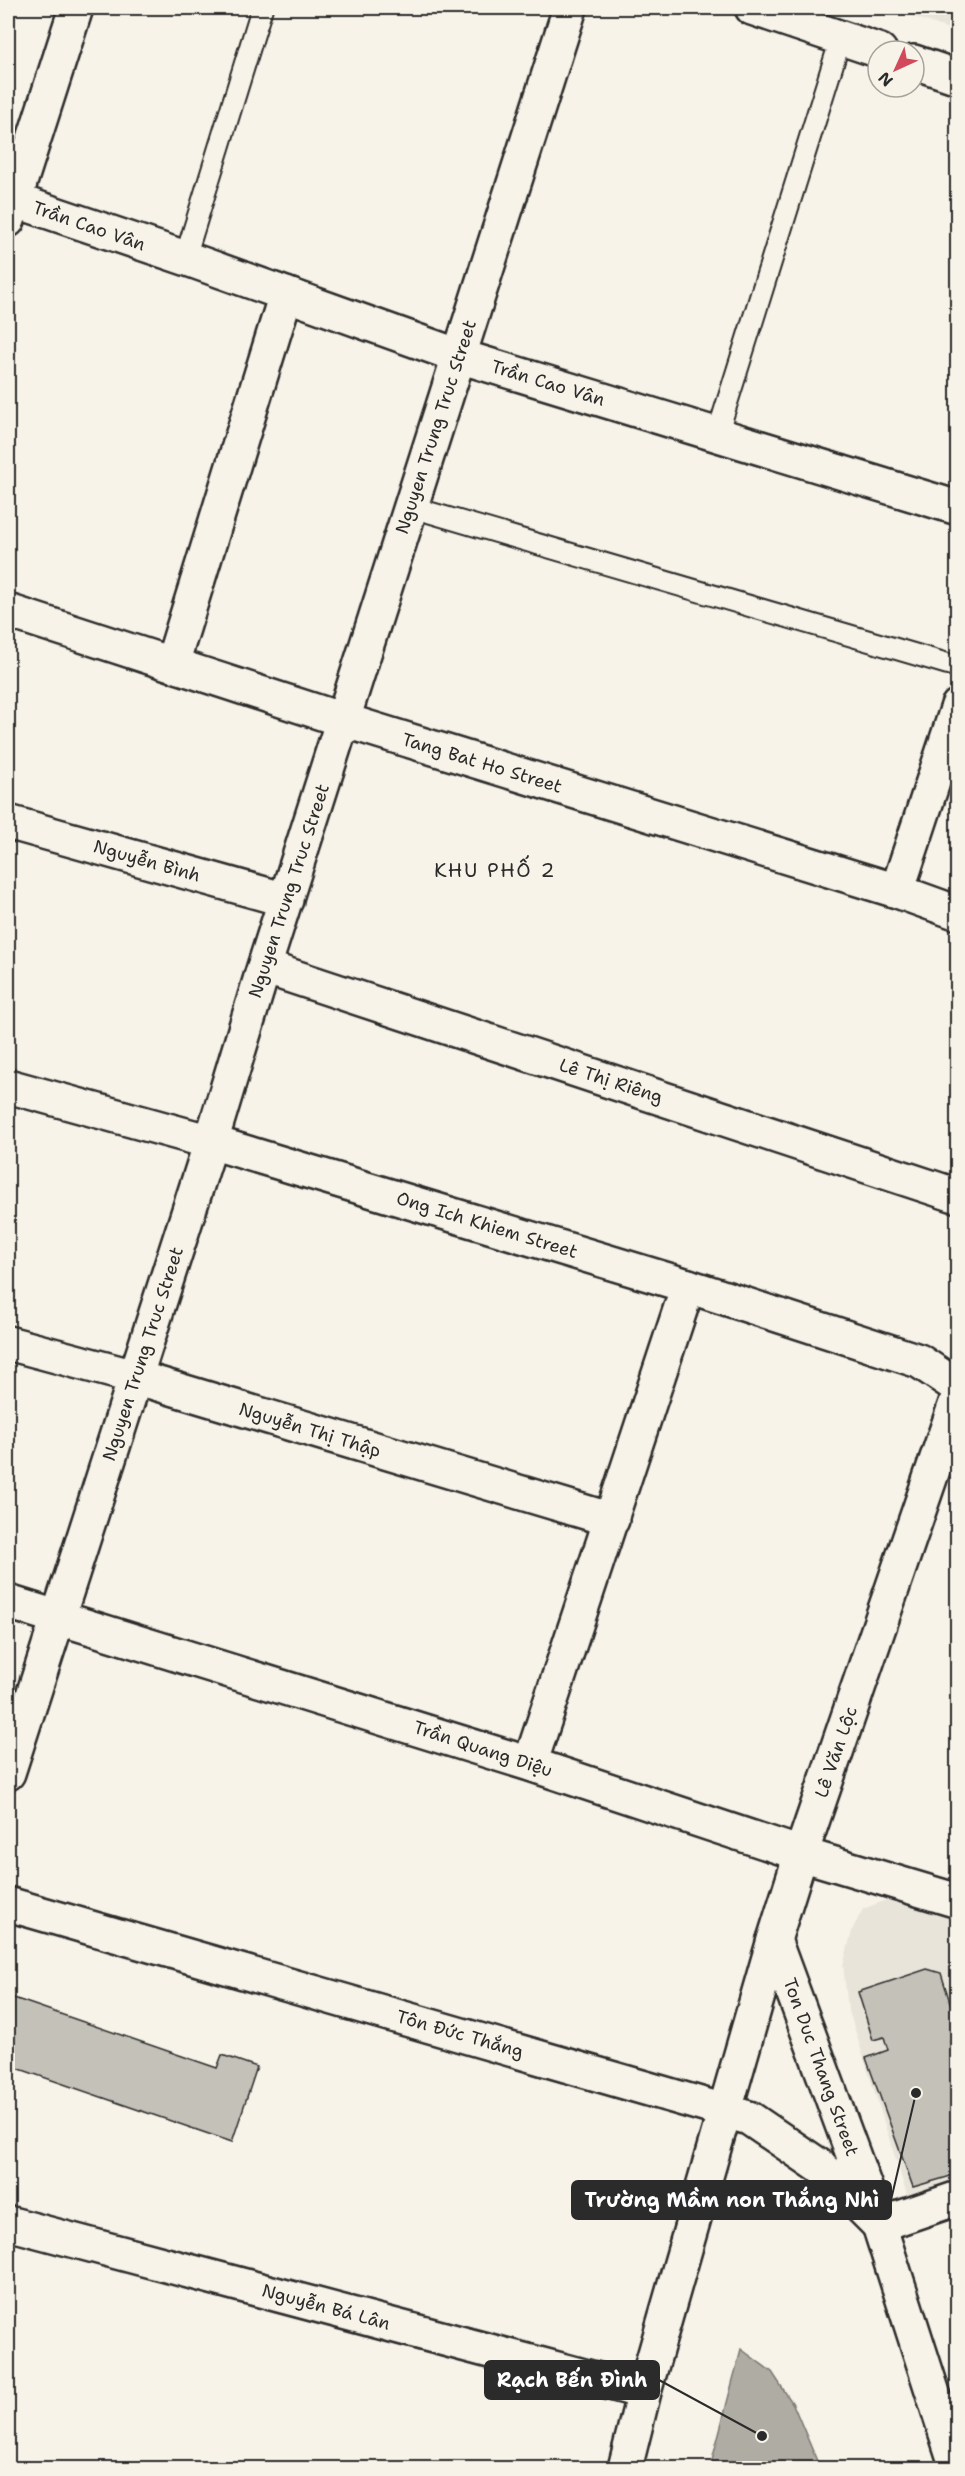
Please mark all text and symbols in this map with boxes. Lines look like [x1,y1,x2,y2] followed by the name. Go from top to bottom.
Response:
[866,39,926,99] north arrow
[874,67,898,91] text: N
[29,195,149,257] street label: Trần Cao Vân
[390,317,482,537] street label: Nguyen Trung Truc Street
[488,354,608,412] street label: Trần Cao Vân
[399,727,565,799] street label: Tang Bat Ho Street
[243,781,335,1001] street label: Nguyen Trung Truc Street
[91,834,203,888] street label: Nguyễn Bình
[434,855,556,883] district label: KHU PHỐ 2
[556,1053,666,1109] street label: Lê Thị Riêng
[394,1186,581,1264] street label: Ong Ich Khiem Street
[97,1244,189,1464] street label: Nguyen Trung Truc Street
[236,1397,384,1463] street label: Nguyễn Thị Thập
[809,1703,863,1801] street label: Lê Văn Lộc
[410,1715,556,1783] street label: Trần Quang Diệu
[778,1975,864,2160] street label: Ton Duc Thang Street
[394,2004,526,2064] street label: Tôn Đức Thắng
[572,2181,891,2219] callout: Trường Mầm non Thắng Nhì
[585,2186,879,2213] text: Trường Mầm non Thắng Nhì
[259,2278,393,2336] street label: Nguyễn Bá Lân
[485,2361,659,2399] callout: Rạch Bến Đình
[497,2367,647,2393] text: Rạch Bến Đình

